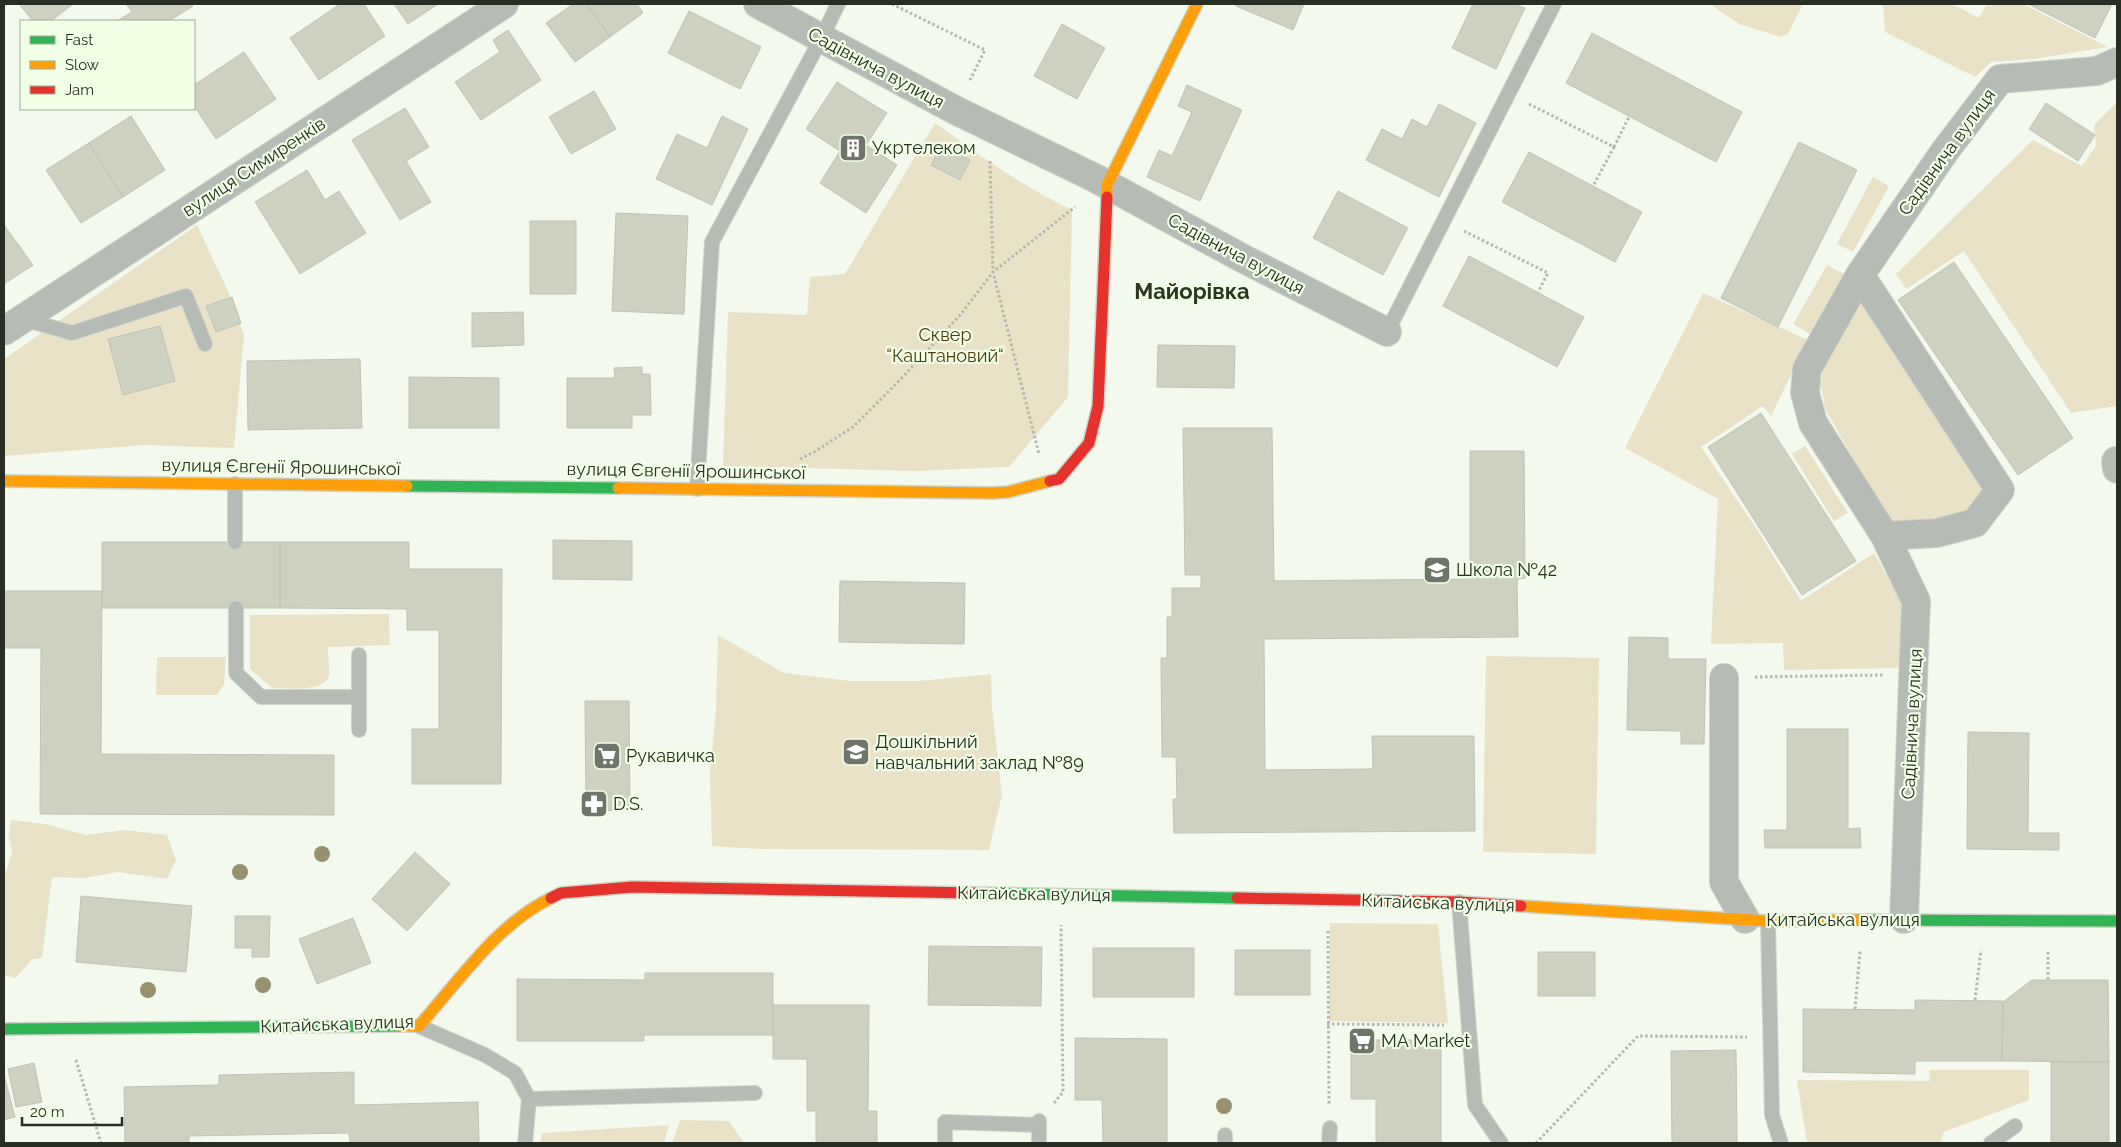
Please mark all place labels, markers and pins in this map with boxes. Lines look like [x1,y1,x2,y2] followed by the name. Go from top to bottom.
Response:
[838,133,868,163] building icon: Укртелеком
[872,137,976,158] place label: Укртелеком
[1422,555,1452,585] school or university icon: Школа №42
[1456,559,1557,580] place label: Школа №42
[875,731,1084,773] place label: Дошкільний навчальний заклад №89
[841,737,871,767] school or university icon: Дошкільний навчальний заклад №89
[592,741,622,771] supermarket icon: Рукавичка
[626,745,715,766] place label: Рукавичка
[579,789,609,819] pharmacy icon: D.S.
[613,793,643,814] place label: D.S.
[1347,1026,1377,1056] supermarket icon: MA Market
[1381,1030,1470,1051] place label: MA Market

